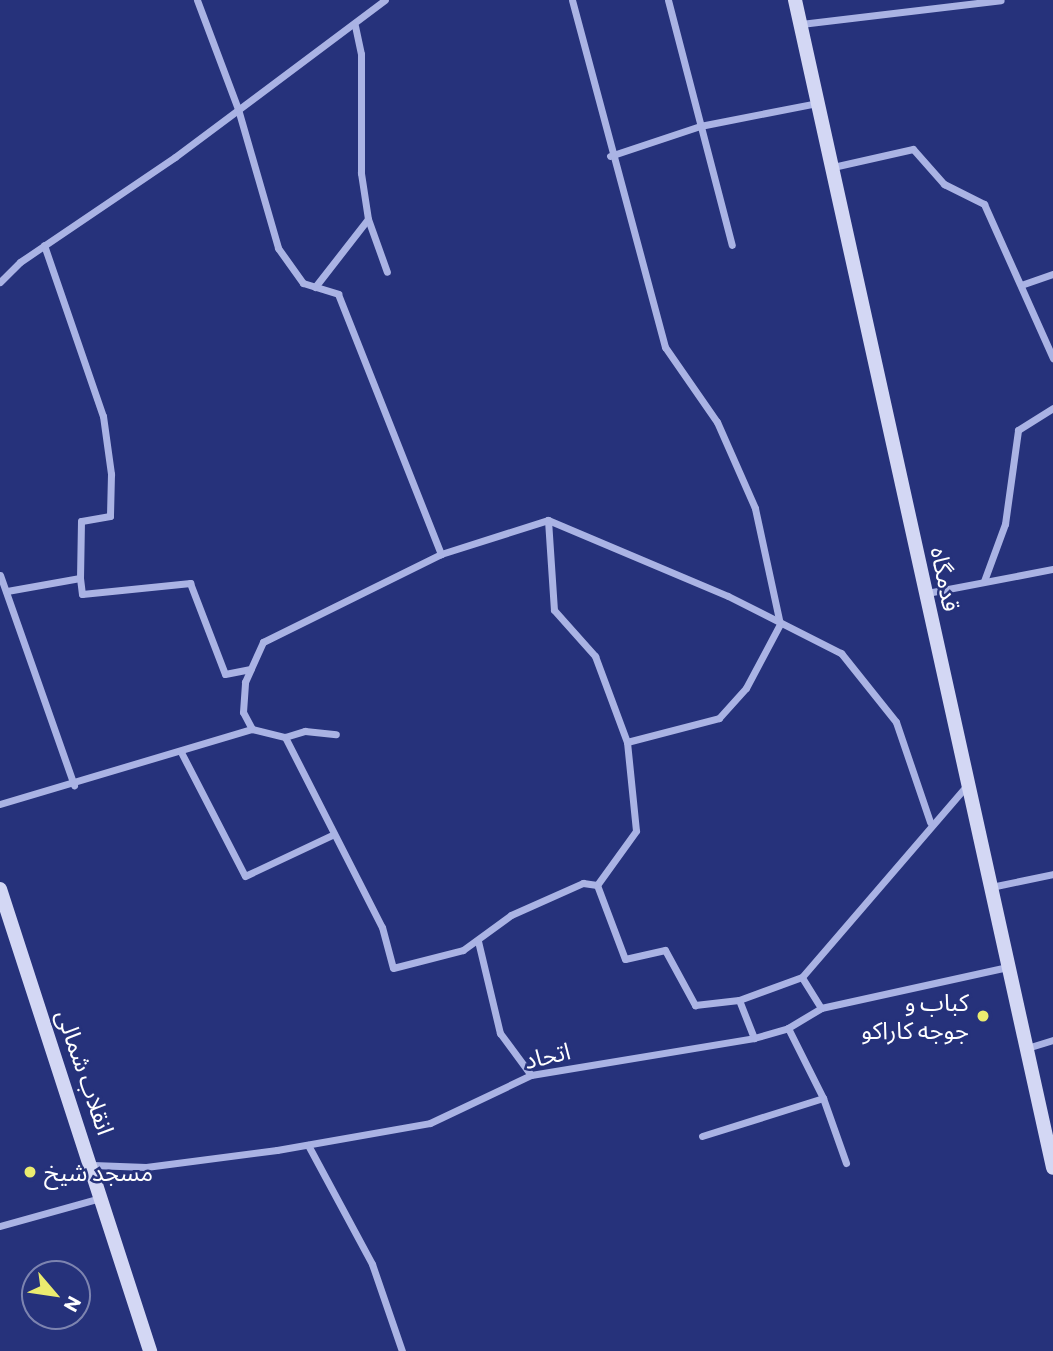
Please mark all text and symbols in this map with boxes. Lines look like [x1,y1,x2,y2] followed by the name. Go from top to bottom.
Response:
[925,544,967,614] street label: قدمگاه
[861,988,969,1044] place label: کباب و جوجه کاراکو
[51,1006,121,1138] street label: انقلاب شمالی
[975,1008,991,1024] marker: کباب و جوجه کاراکو
[521,1036,573,1074] street label: اتحاد
[44,1158,153,1186] place label: مسجد شیخ
[22,1164,38,1180] marker: مسجد شیخ
[21,1260,91,1330] north arrow
[60,1293,87,1316] text: N

